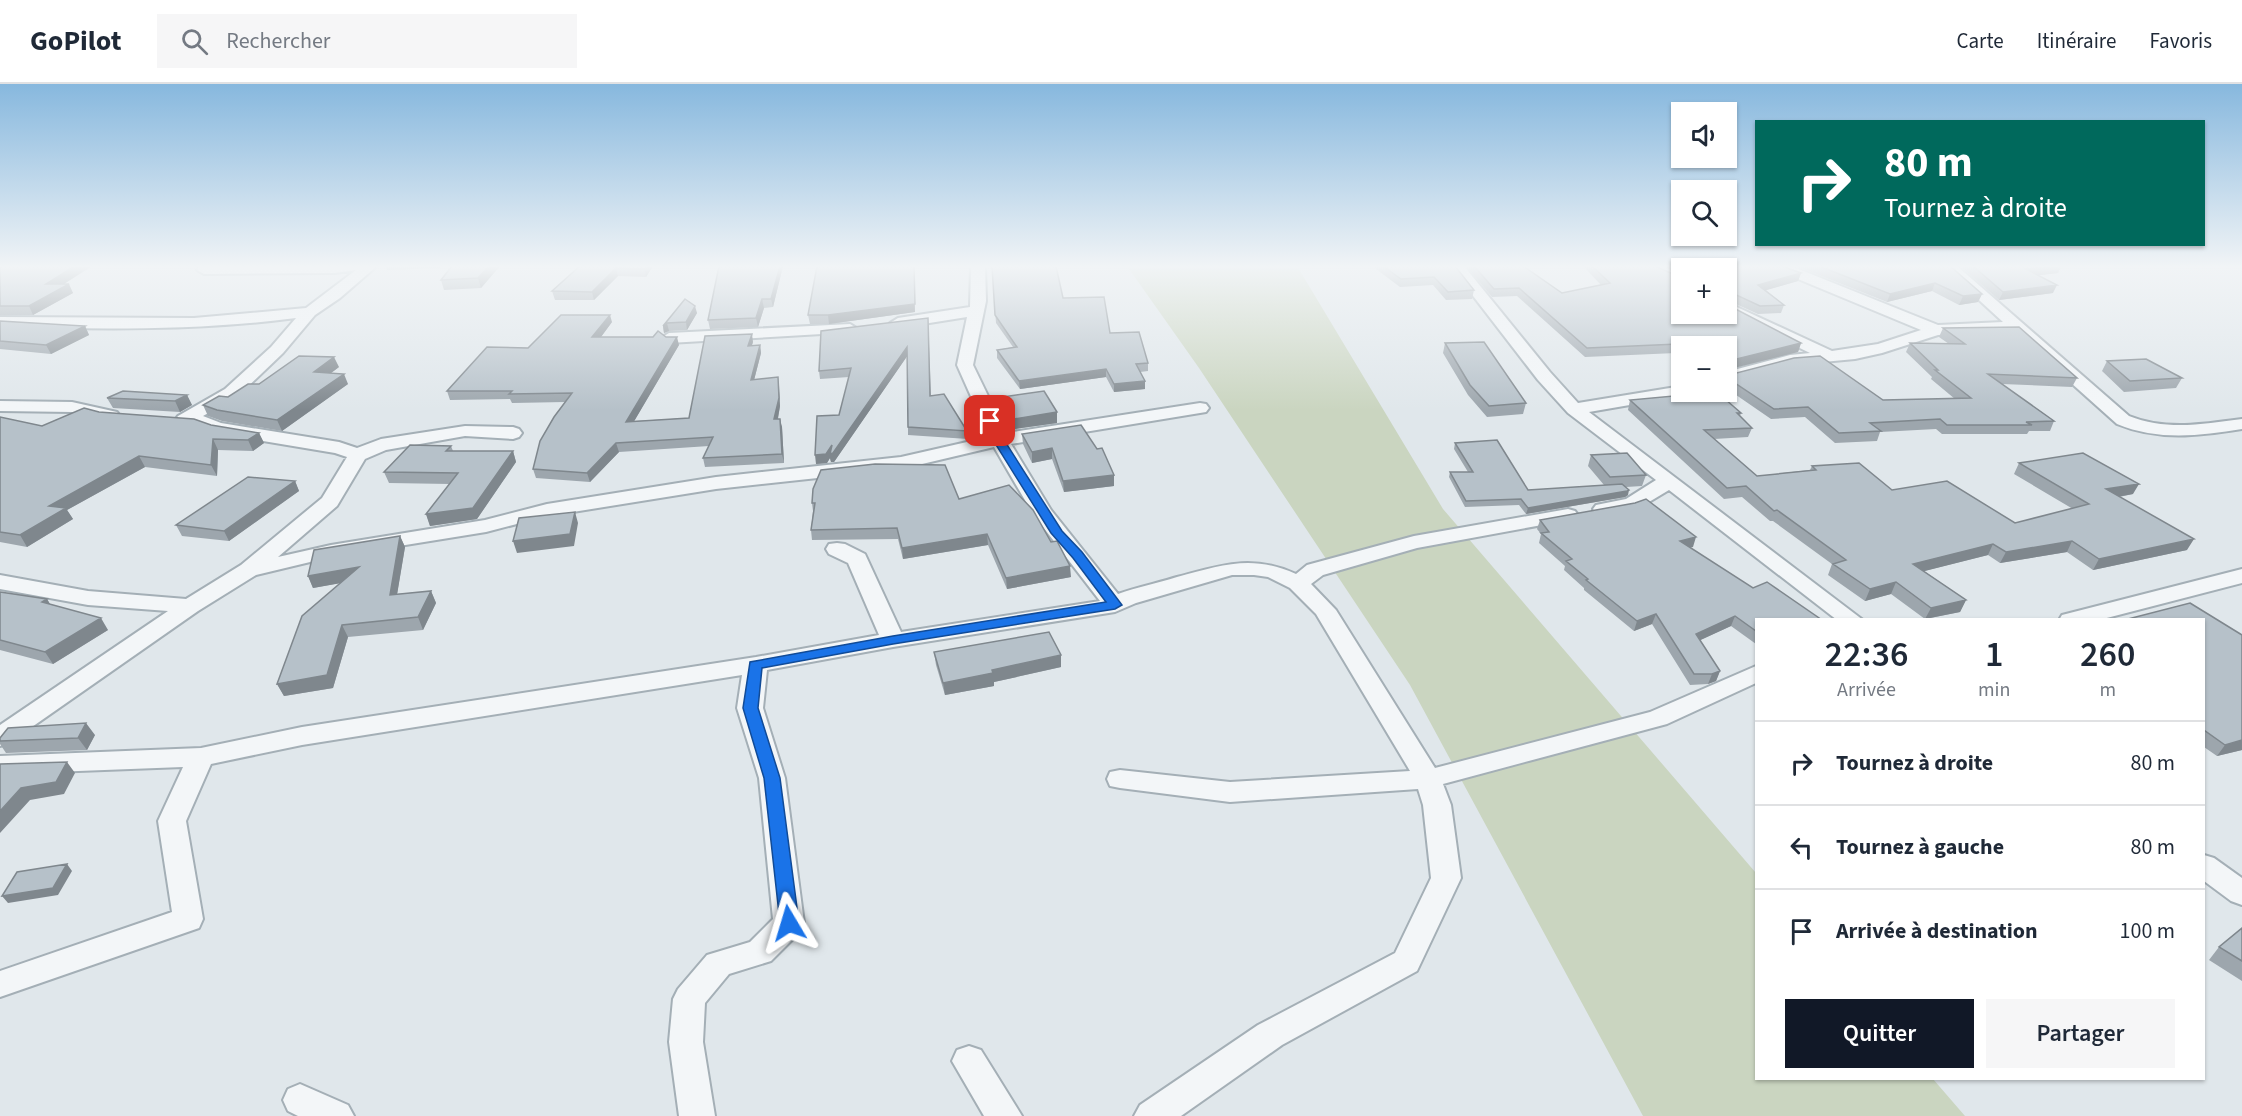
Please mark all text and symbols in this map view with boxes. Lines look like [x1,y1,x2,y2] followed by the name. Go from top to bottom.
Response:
[157,14,577,68] search box
[30,21,121,61] text: GoPilot
[178,25,211,58] icon: search
[226,25,330,57] text: Rechercher
[1957,26,2004,56] text: Carte
[2037,26,2116,56] text: Itinéraire
[2149,26,2212,56] text: Favoris
[1671,102,1737,402] map controls
[1671,102,1737,168] button: sound
[1884,133,1973,193] text: 80 m
[1785,144,1863,222] icon: right
[1671,180,1737,246] button: search
[1884,189,2067,228] text: Tournez à droite
[1671,258,1737,324] button: +
[1671,336,1737,402] button: −
[964,395,1015,446] pin
[973,404,1006,437] icon: arrive
[1825,629,1908,680] text: 22:36
[1985,629,2003,680] text: 1
[2080,629,2135,680] text: 260
[1837,676,1896,704] text: Arrivée
[1978,676,2010,704] text: min
[2099,676,2116,704] text: m
[1785,747,1818,780] icon: right
[1836,747,1993,779] text: Tournez à droite
[2130,747,2175,779] text: 80 m
[1785,831,1818,864] icon: left
[1836,831,2004,863] text: Tournez à gauche
[2130,831,2175,863] text: 80 m
[757,891,821,955] position arrow
[1785,915,1818,948] icon: arrive
[1836,915,2038,947] text: Arrivée à destination
[2120,915,2175,947] text: 100 m
[1785,999,1974,1068] button: Quitter
[1986,999,2175,1068] button: Partager

